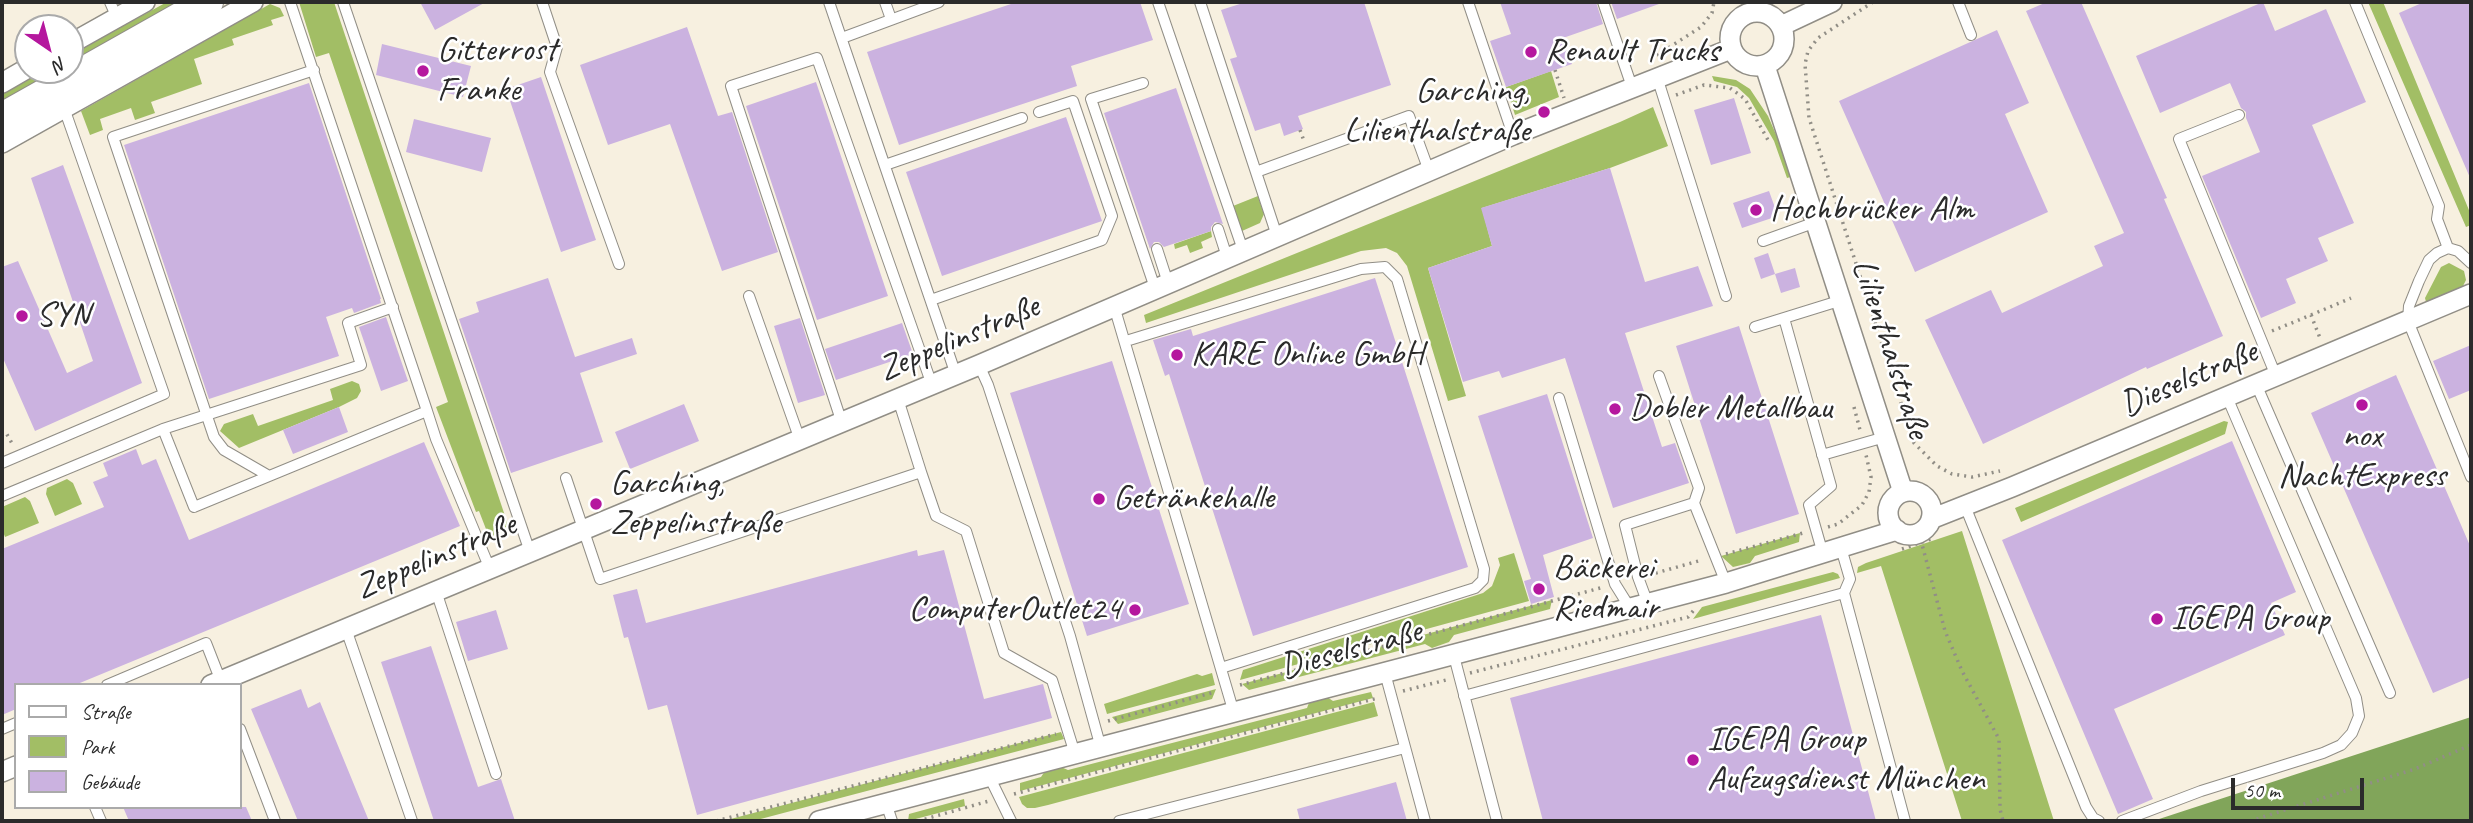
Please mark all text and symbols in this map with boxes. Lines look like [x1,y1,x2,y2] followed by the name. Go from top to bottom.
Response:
[14,14,84,84] north arrow
[437,30,557,112] place label: Gitterrost Franke
[1545,31,1719,73] place label: Renault Trucks
[1523,44,1539,60] marker: Renault Trucks
[48,51,72,78] text: N
[415,63,431,79] marker: Gitterrost Franke
[1344,71,1530,153] place label: Garching, Lilienthalstraße
[1536,104,1552,120] marker: Garching, Lilienthalstraße
[1770,189,1974,231] place label: Hochbrücker Alm
[1748,202,1764,218] marker: Hochbrücker Alm
[1841,254,1939,444] street label: Lilienthalstraße
[872,286,1046,392] street label: Zeppelinstraße
[36,295,90,337] place label: SYN
[14,308,30,324] marker: SYN
[2114,331,2264,427] street label: Dieselstraße
[1191,334,1424,376] place label: KARE Online GmbH
[1169,347,1185,363] marker: KARE Online GmbH
[1629,388,1832,430] place label: Dobler Metallbau
[2354,397,2370,413] marker: nox NachtExpress
[1607,401,1623,417] marker: Dobler Metallbau
[2278,416,2446,498] place label: nox NachtExpress
[610,463,781,545] place label: Garching, Zeppelinstraße
[1113,478,1274,520] place label: Getränkehalle
[1091,491,1107,507] marker: Getränkehalle
[588,496,604,512] marker: Garching, Zeppelinstraße
[349,504,523,610] street label: Zeppelinstraße
[1553,548,1658,630] place label: Bäckerei Riedmair
[1531,581,1547,597] marker: Bäckerei Riedmair
[909,589,1121,631] place label: ComputerOutlet24
[2171,598,2329,640] place label: IGEPA Group
[1127,602,1143,618] marker: ComputerOutlet24
[1276,611,1426,689] street label: Dieselstraße
[2149,611,2165,627] marker: IGEPA Group
[14,683,242,809] legend
[81,699,131,725] text: Straße
[1707,719,1985,801] place label: IGEPA Group Aufzugsdienst München
[81,734,114,760] text: Park
[1685,752,1701,768] marker: IGEPA Group Aufzugsdienst München
[2235,764,2368,808] scale bar
[81,769,139,795] text: Gebäude
[2244,777,2280,803] text: 50 m

